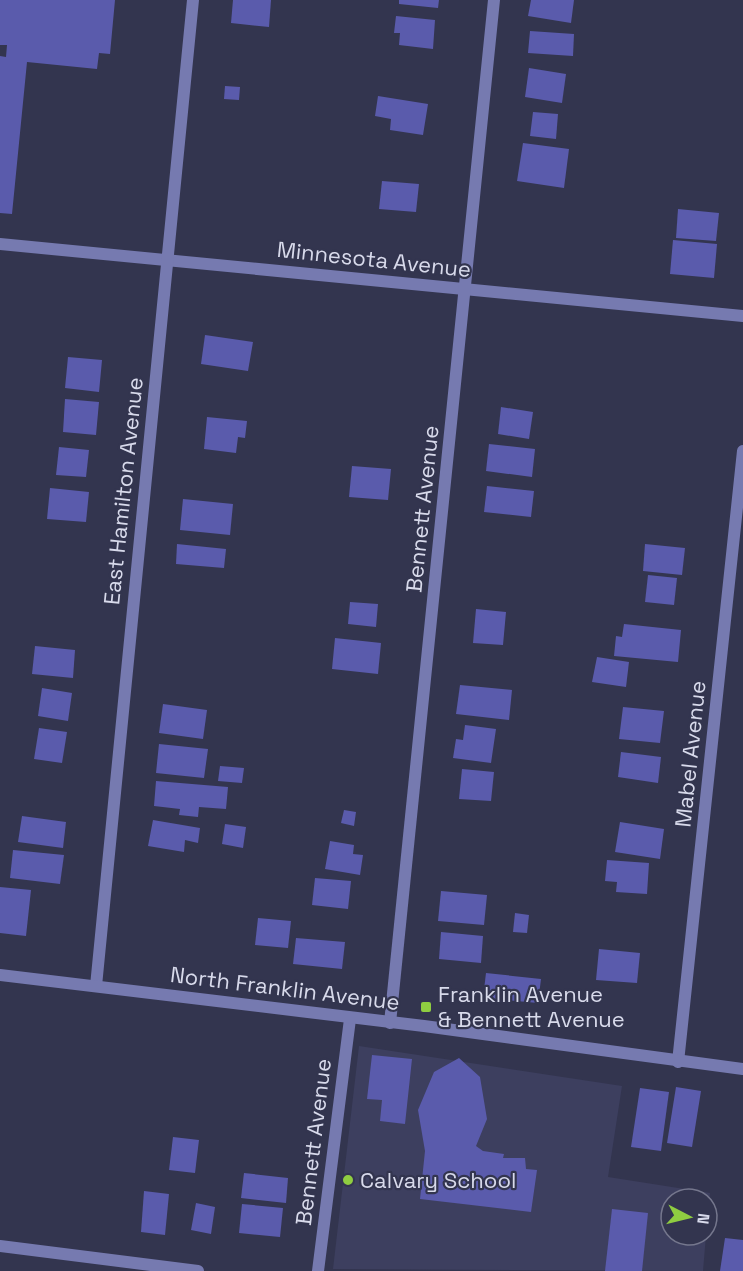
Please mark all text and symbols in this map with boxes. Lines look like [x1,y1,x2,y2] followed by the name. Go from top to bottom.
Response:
[276,235,472,283] street label: Minnesota Avenue
[97,376,149,606] street label: East Hamilton Avenue
[399,424,445,594] street label: Bennett Avenue
[668,679,712,829] street label: Mabel Avenue
[169,960,401,1016] street label: North Franklin Avenue
[438,980,625,1033] place label: Franklin Avenue & Bennett Avenue
[419,1000,433,1014] marker: Franklin Avenue & Bennett Avenue
[289,1057,337,1227] street label: Bennett Avenue
[360,1166,516,1194] place label: Calvary School
[341,1173,355,1187] marker: Calvary School
[659,1187,719,1247] north arrow
[692,1212,714,1225] text: N

